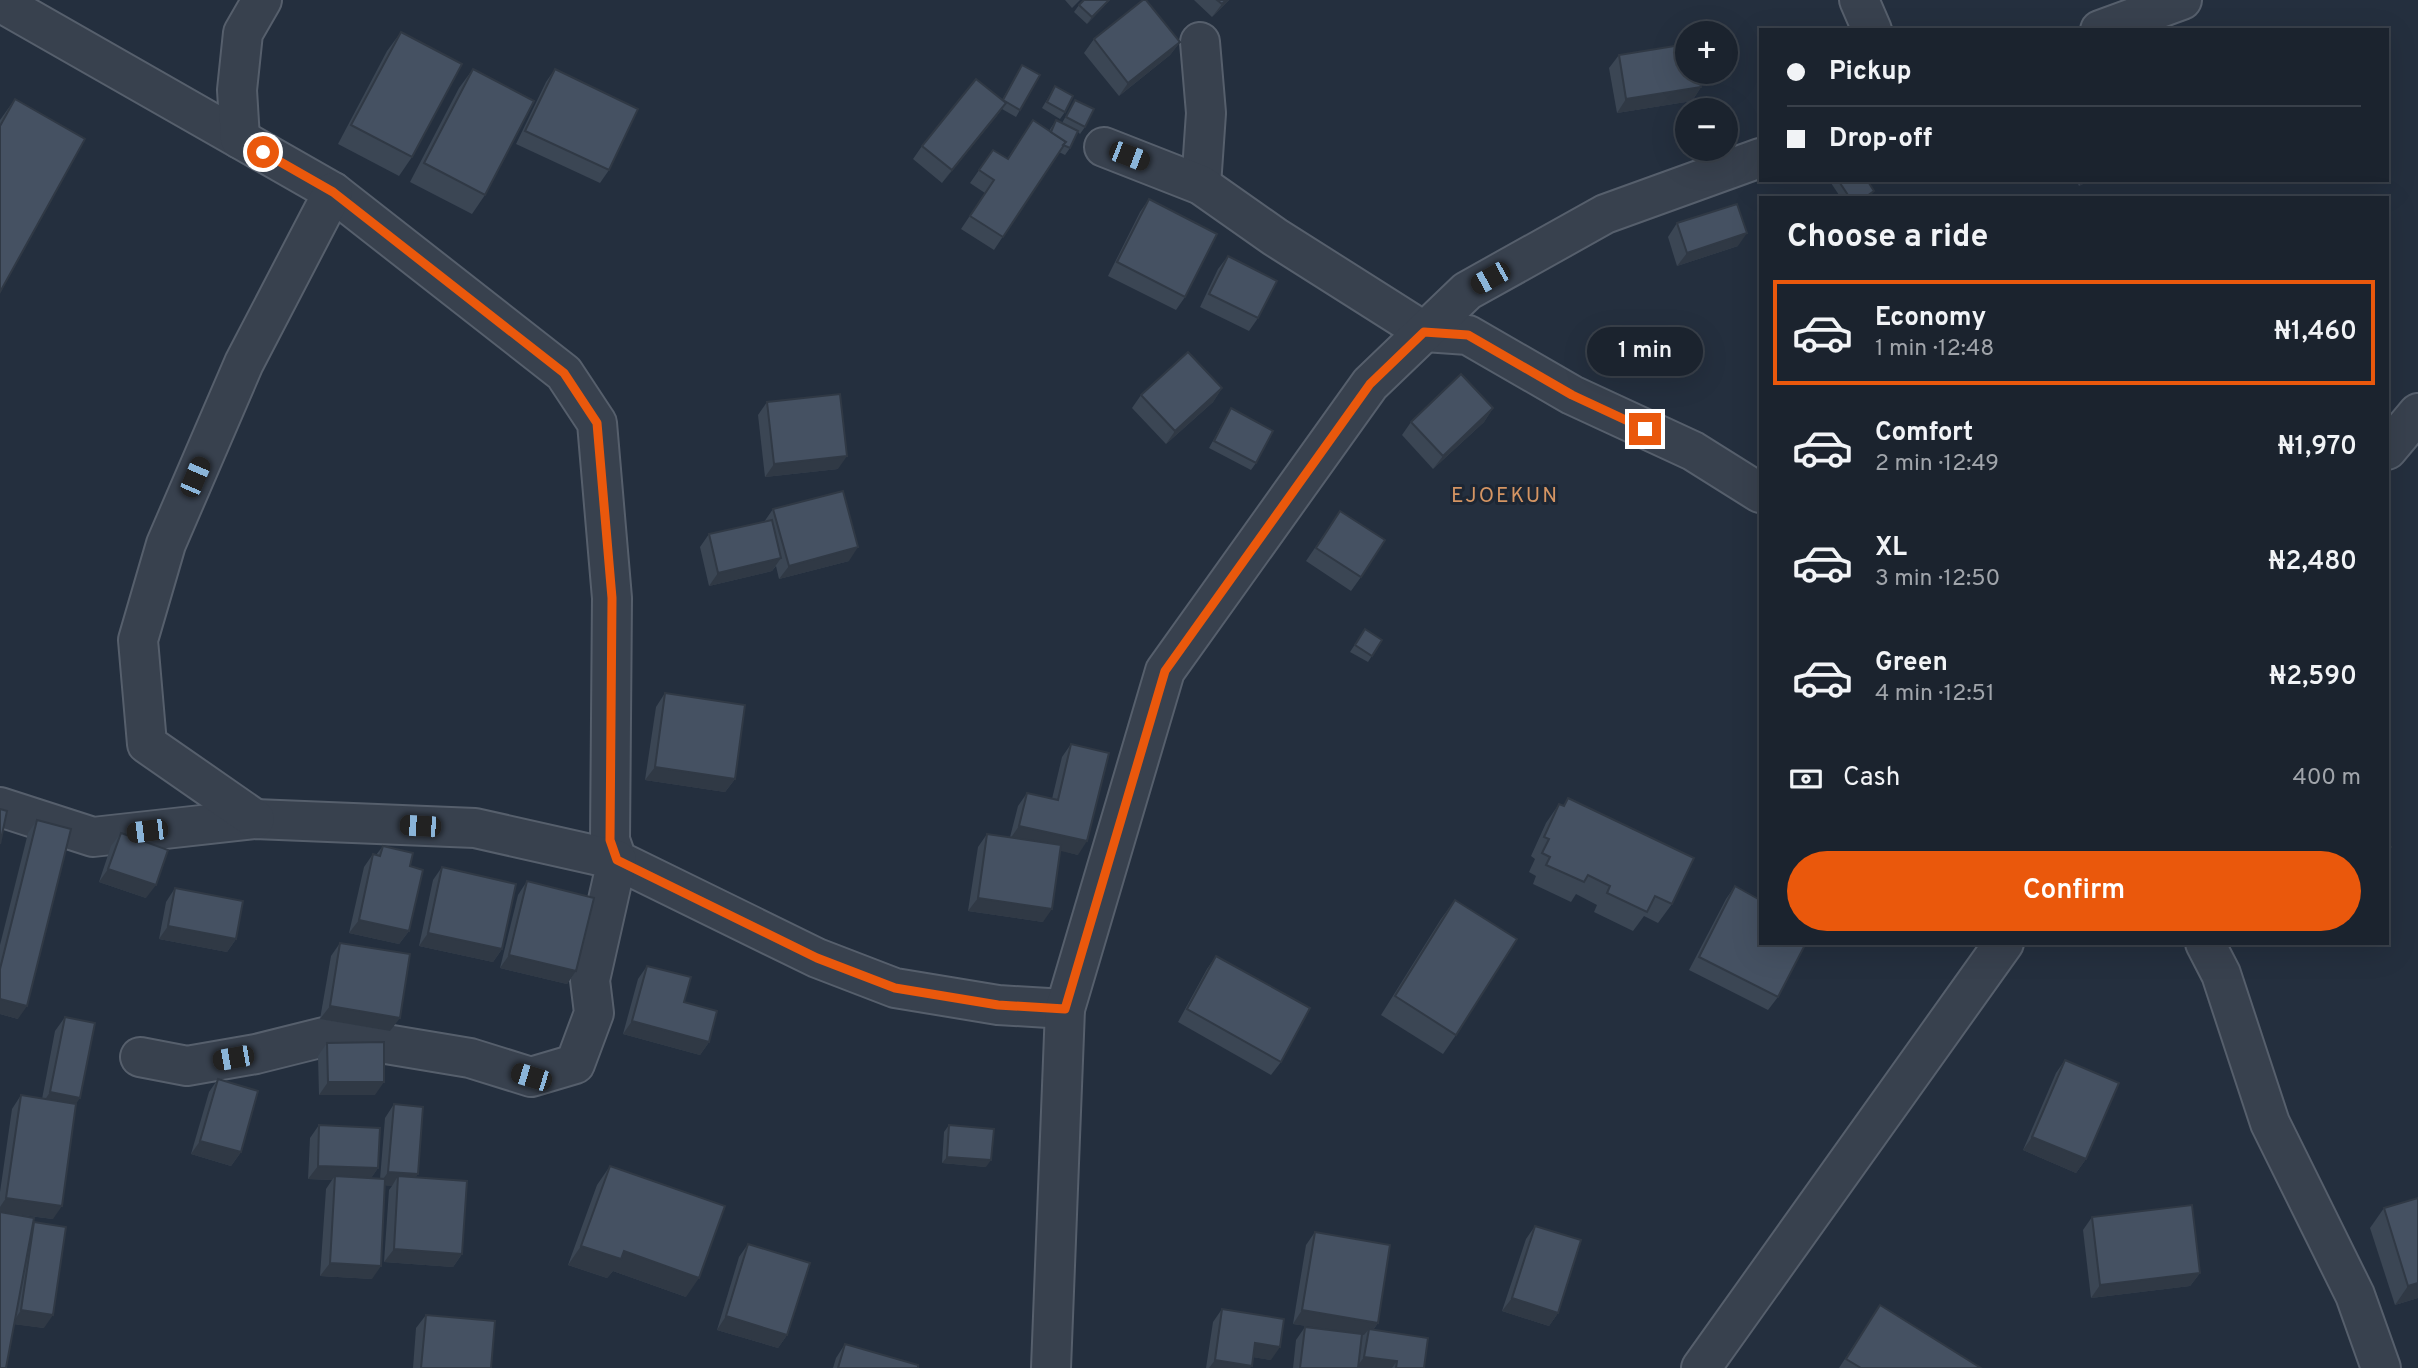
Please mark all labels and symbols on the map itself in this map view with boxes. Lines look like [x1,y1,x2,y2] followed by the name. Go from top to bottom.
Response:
[247,136,279,168] route start
[1106,139,1153,173] car
[1467,259,1514,297] car
[1587,328,1703,376] callout: 1 min
[1629,413,1661,445] route end
[178,454,213,500] car
[1451,483,1559,510] district label: EJOEKUN
[399,814,442,838] car
[125,818,170,844] car
[211,1044,256,1072] car
[508,1061,555,1093] car

